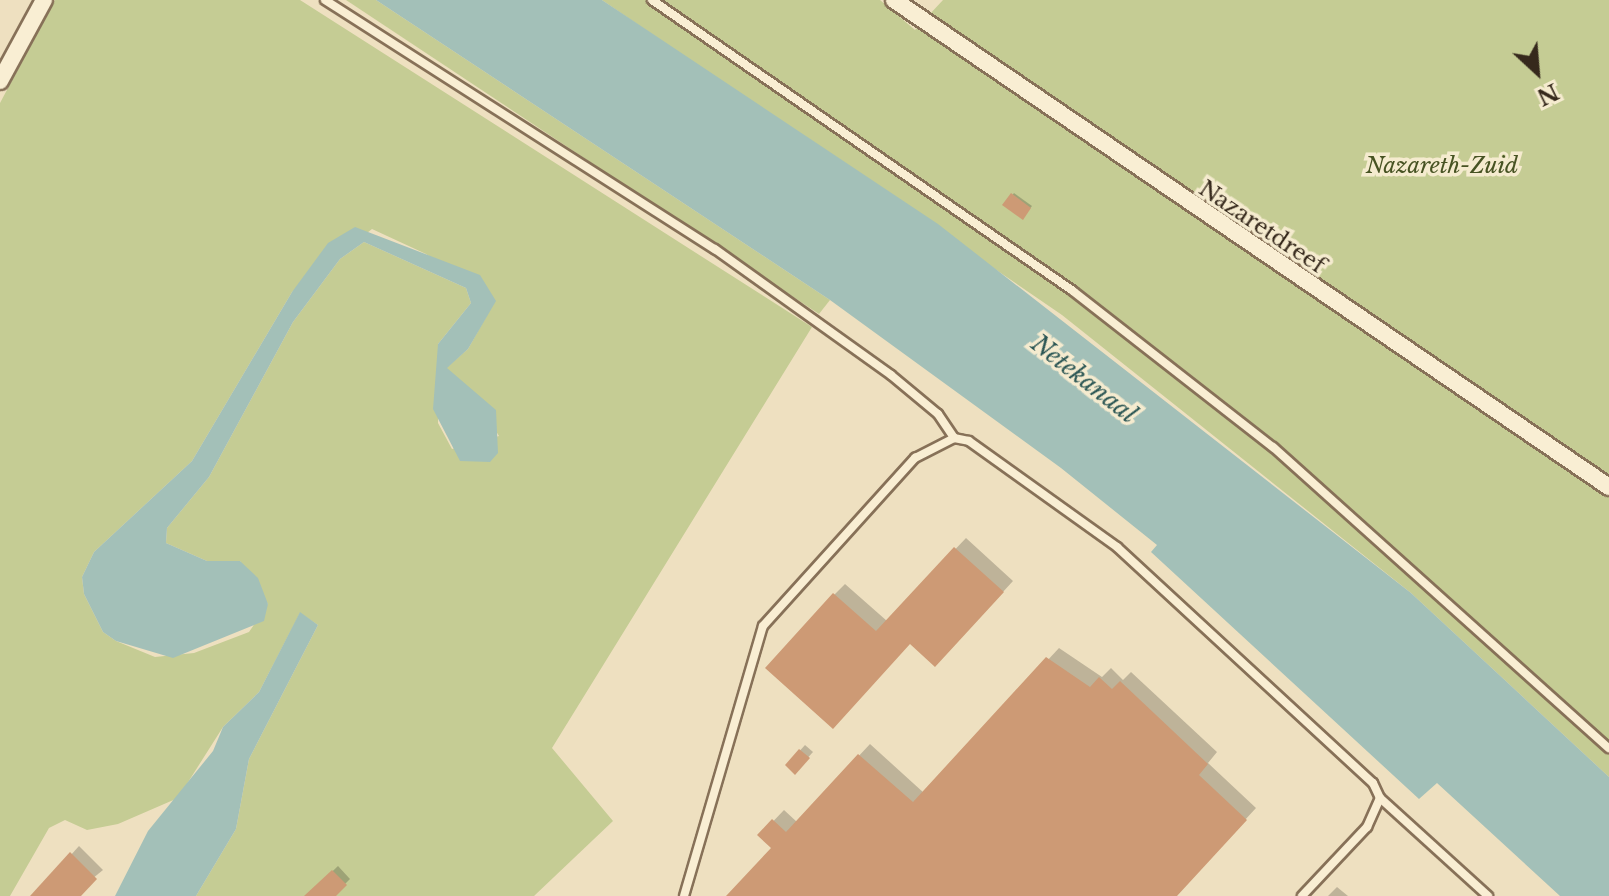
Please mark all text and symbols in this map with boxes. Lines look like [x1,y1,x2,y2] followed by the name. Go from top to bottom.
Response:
[1497,32,1577,112] north arrow
[1533,77,1563,111] text: N
[1366,153,1518,179] park label: Nazareth-Zuid
[1194,175,1330,279] street label: Nazaretdreef
[1026,329,1142,429] water label: Netekanaal

